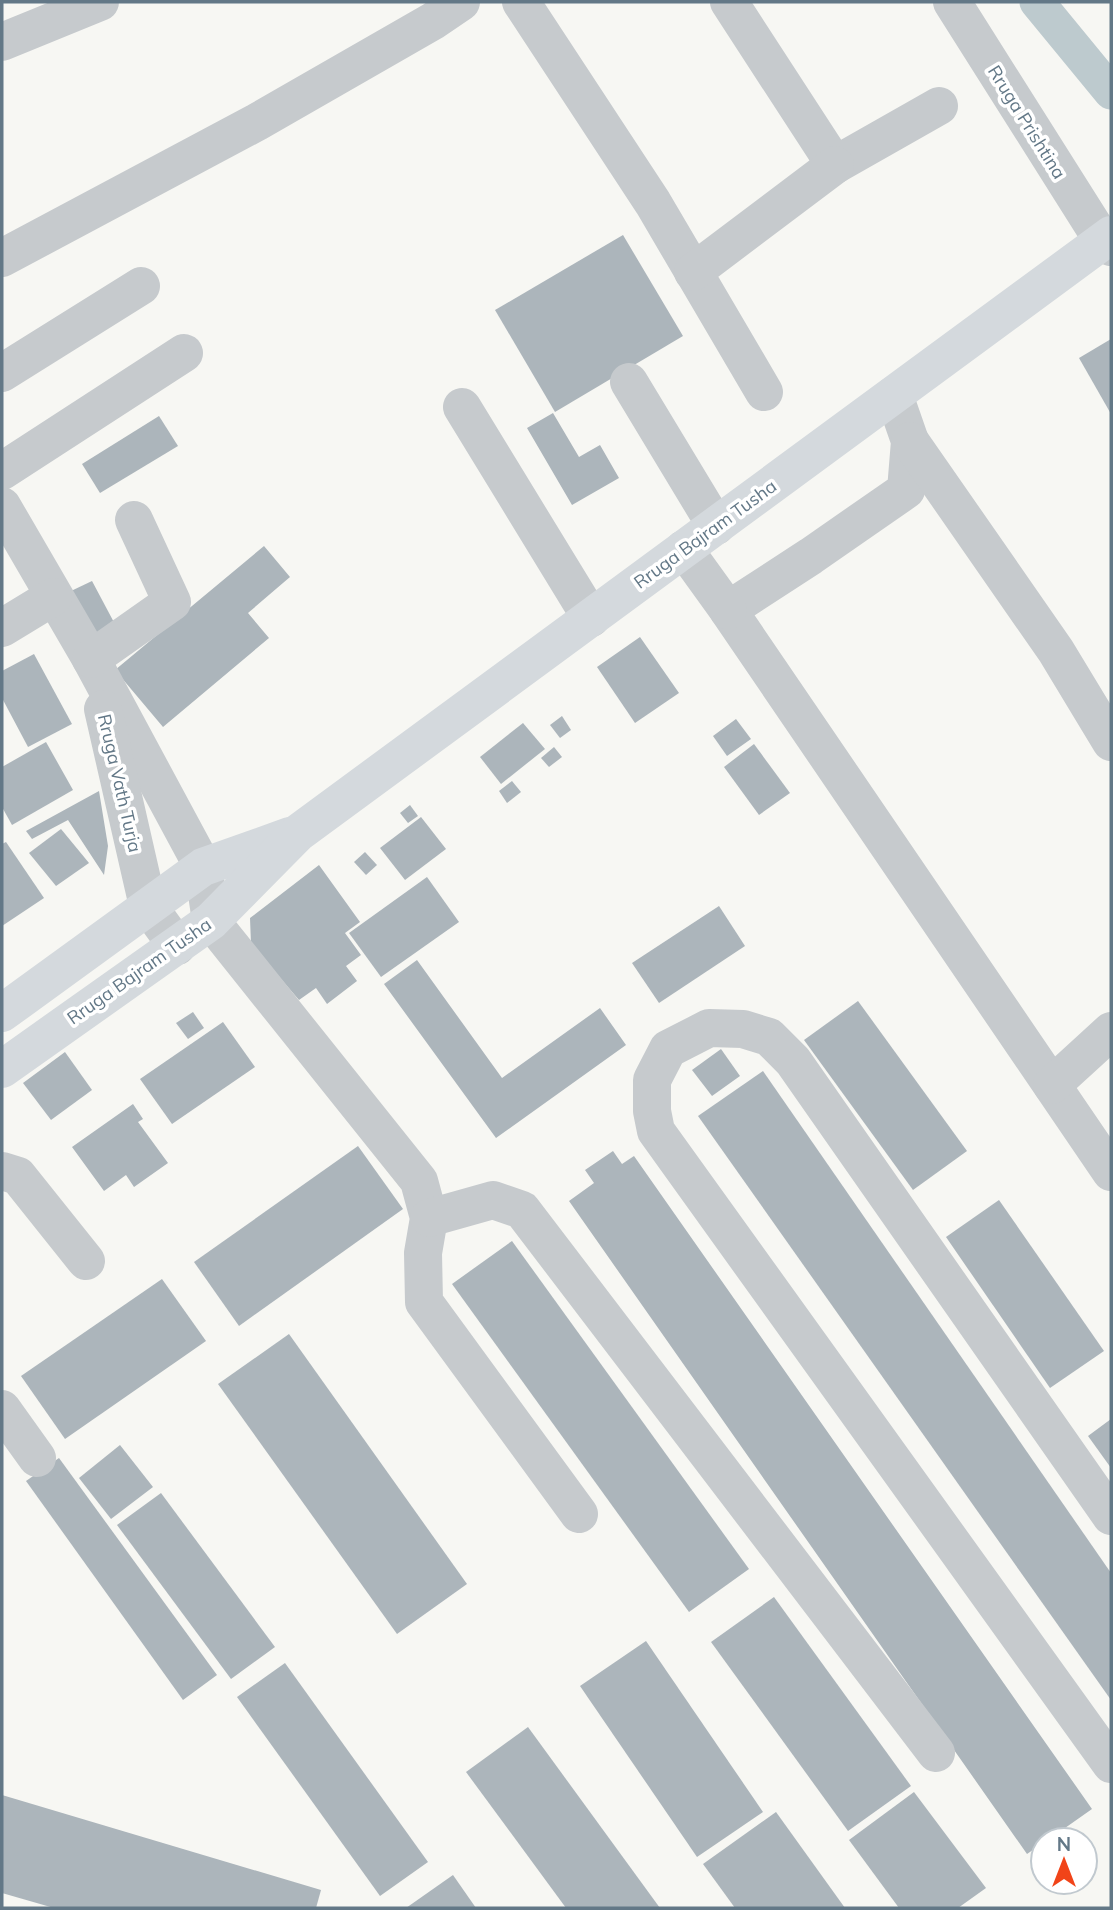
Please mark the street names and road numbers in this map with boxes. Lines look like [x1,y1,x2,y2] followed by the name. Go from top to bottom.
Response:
[983,61,1071,183] street label: Rruga Prishtina
[629,474,781,594] street label: Rruga Bajram Tusha
[93,712,147,854] street label: Rruga Vath Turja
[62,913,216,1029] street label: Rruga Bajram Tusha

